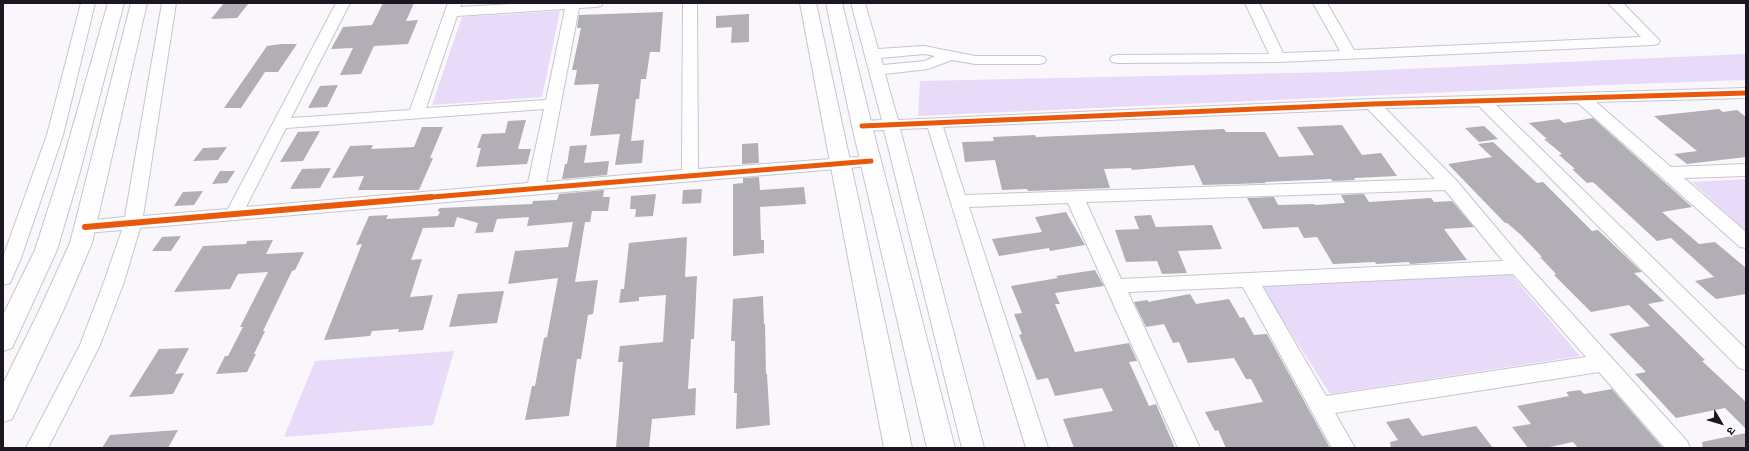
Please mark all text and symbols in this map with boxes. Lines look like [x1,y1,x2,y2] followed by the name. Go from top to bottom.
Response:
[1701,403,1741,443] north arrow
[1723,424,1739,438] text: उ

